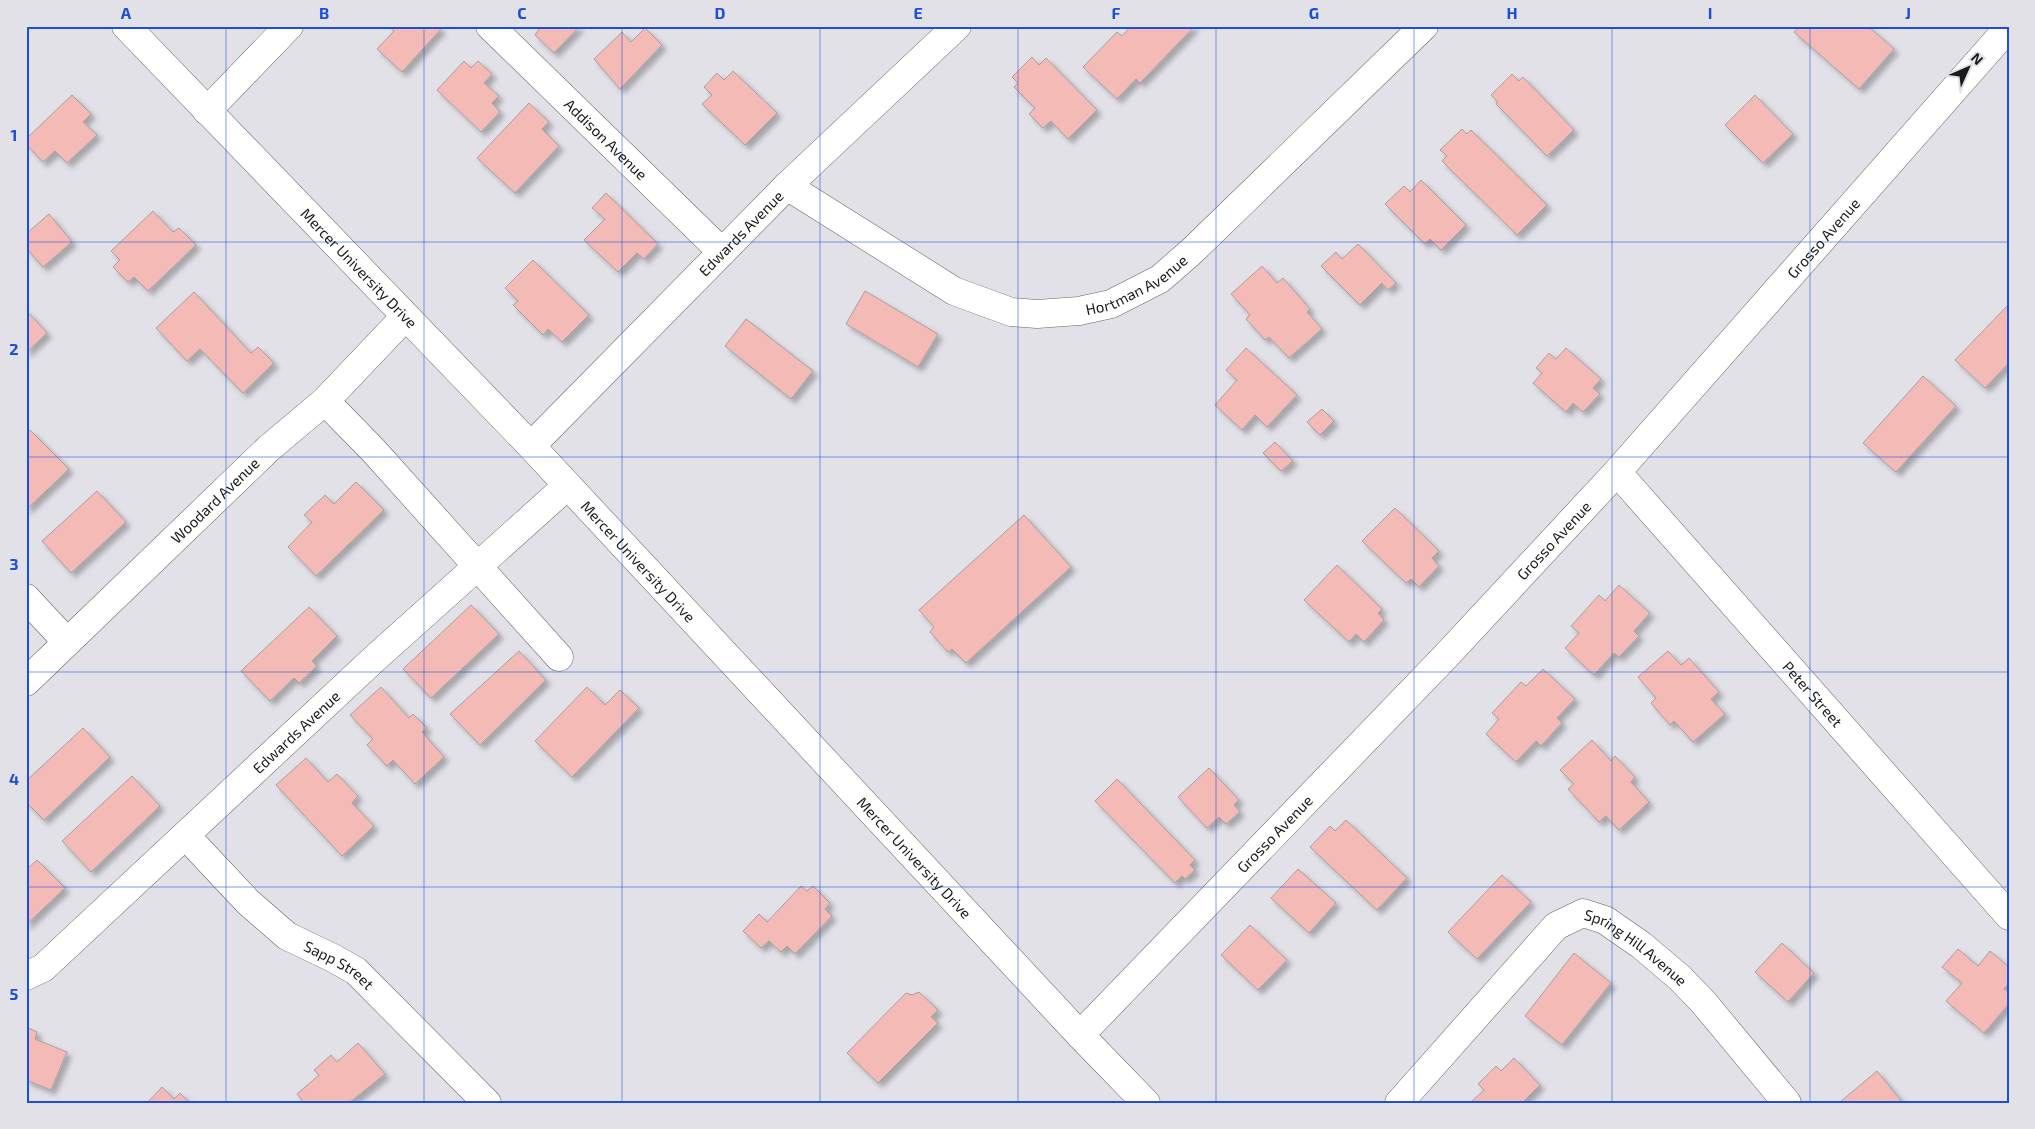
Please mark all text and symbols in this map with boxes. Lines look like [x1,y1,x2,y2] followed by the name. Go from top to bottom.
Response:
[121,3,132,22] text: A
[319,3,329,22] text: B
[517,3,527,22] text: C
[715,3,726,22] text: D
[913,3,923,22] text: E
[1112,3,1121,22] text: F
[1309,3,1319,22] text: G
[1506,3,1518,22] text: H
[1708,3,1712,22] text: I
[1905,3,1911,22] text: J
[1942,42,1992,92] north arrow
[1968,49,1987,68] text: N
[561,95,651,183] street label: Addison Avenue
[11,125,17,144] text: 1
[695,186,787,280] street label: Edwards Avenue
[1783,194,1863,282] street label: Grosso Avenue
[297,204,421,332] street label: Mercer University Drive
[1084,251,1191,318] street label: Hortman Avenue
[9,339,19,358] text: 2
[167,454,263,547] street label: Woodard Avenue
[577,497,699,626] street label: Mercer University Drive
[1513,497,1595,583] street label: Grosso Avenue
[9,554,19,573] text: 3
[1779,657,1847,731] street label: Peter Street
[249,687,344,777] street label: Edwards Avenue
[9,769,19,788] text: 4
[1233,791,1316,876] street label: Grosso Avenue
[854,793,976,922] street label: Mercer University Drive
[1582,905,1691,989] street label: Spring Hill Avenue
[301,937,378,993] street label: Sapp Street
[10,984,19,1003] text: 5

